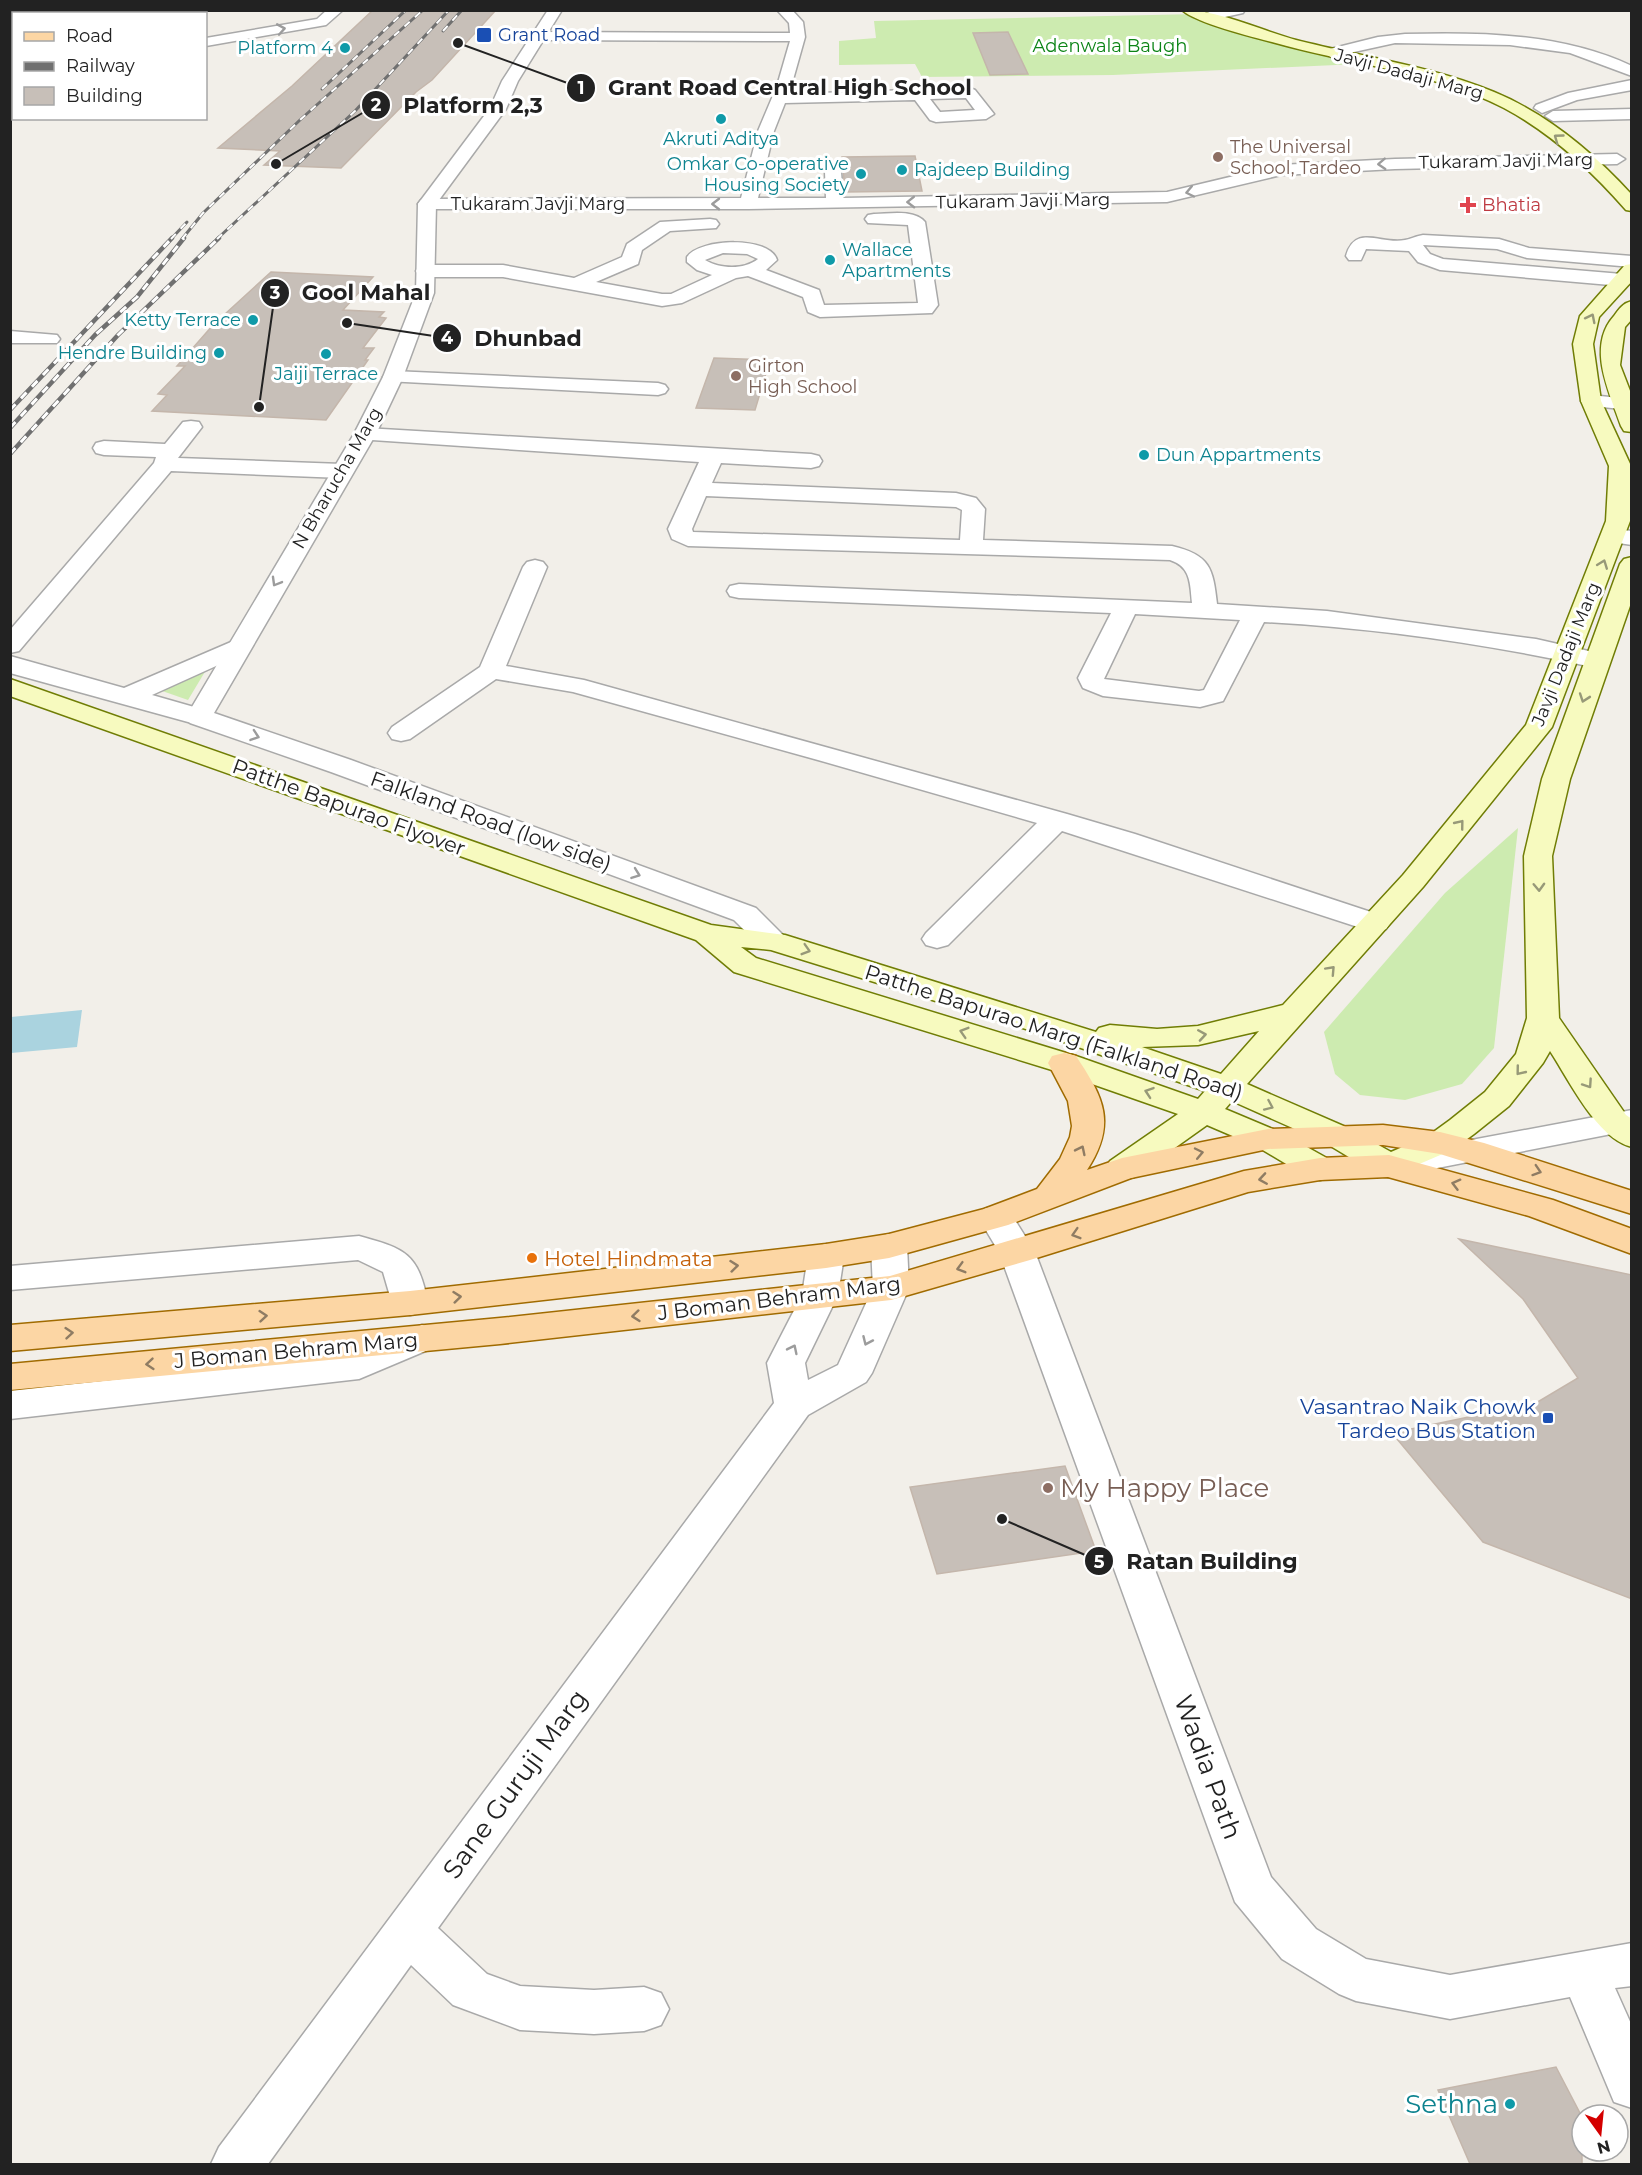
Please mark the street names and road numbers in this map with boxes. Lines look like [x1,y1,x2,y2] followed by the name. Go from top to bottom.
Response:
[1331,43,1486,104] street label: Javji Dadaji Marg
[1418,148,1594,174] street label: Tukaram Javji Marg
[935,188,1111,214] street label: Tukaram Javji Marg
[451,193,625,215] street label: Tukaram Javji Marg
[288,403,386,553] street label: N Bharucha Marg
[1527,579,1605,730] street label: Javji Dadaji Marg
[229,753,469,861] street label: Patthe Bapurao Flyover
[367,766,615,876] street label: Falkland Road (low side)
[862,959,1246,1105] street label: Patthe Bapurao Marg (Falkland Road)
[655,1271,902,1325] street label: J Boman Behram Marg
[172,1327,419,1373] street label: J Boman Behram Marg
[436,1683,594,1885] street label: Sane Guruji Marg
[1167,1690,1249,1844] street label: Wadia Path

